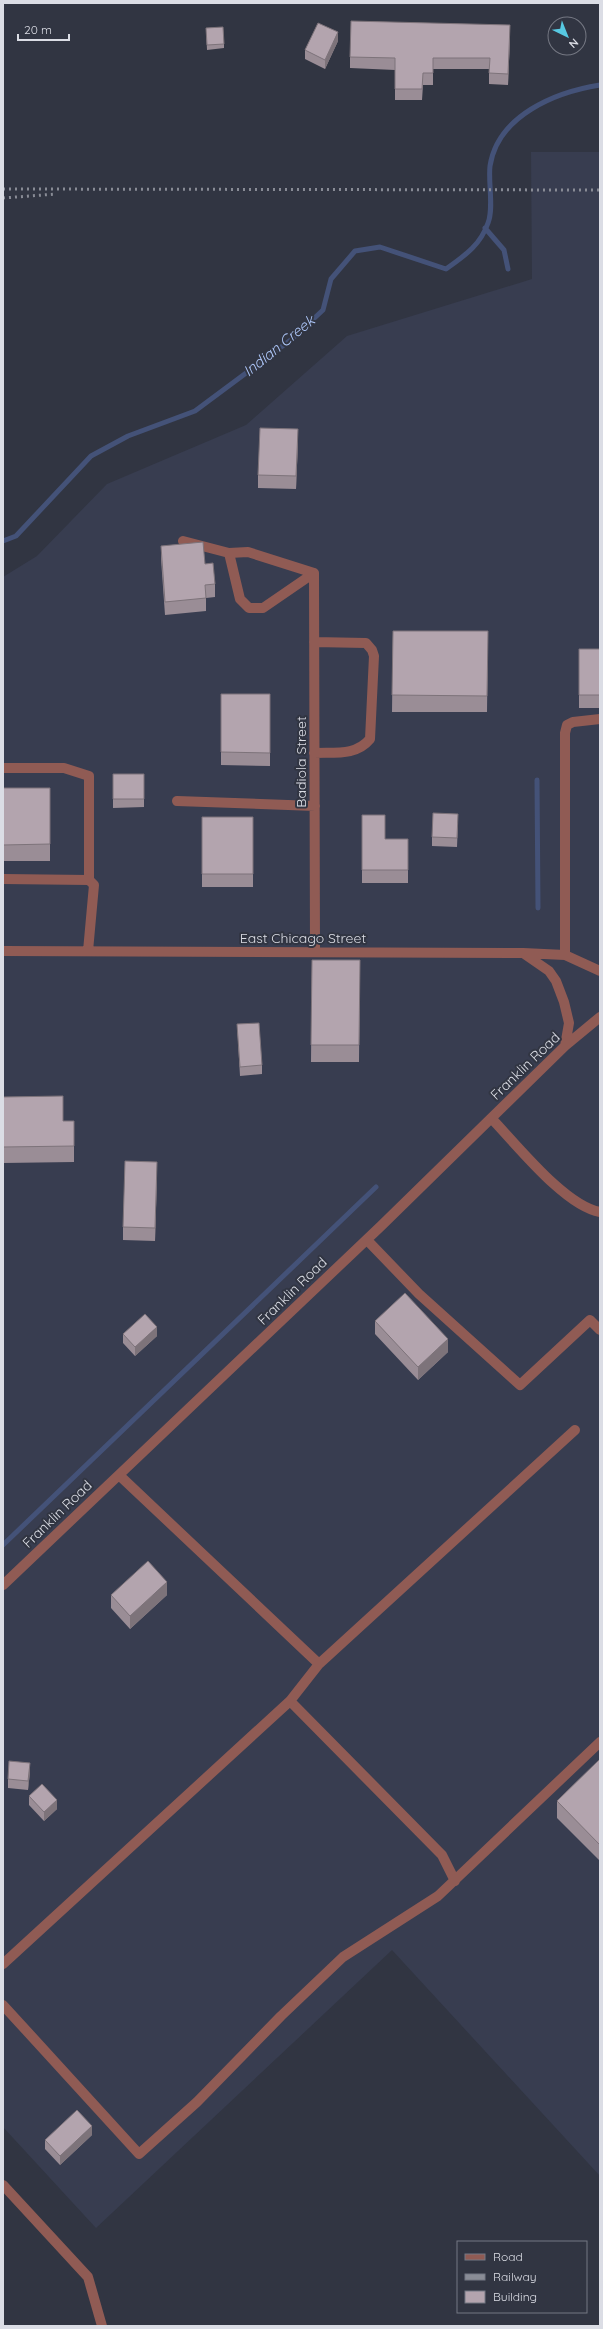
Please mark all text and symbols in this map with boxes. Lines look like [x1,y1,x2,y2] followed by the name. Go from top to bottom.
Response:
[18,16,69,42] scale bar
[547,16,587,56] north arrow
[24,22,52,37] text: 20 m
[566,35,582,51] text: N
[239,310,320,380] water label: Indian Creek
[292,716,310,808] street label: Badiola Street
[240,929,366,947] street label: East Chicago Street
[486,1028,564,1104] street label: Franklin Road
[253,1253,331,1329] street label: Franklin Road
[18,1476,96,1552] street label: Franklin Road
[457,2241,587,2313] legend
[493,2249,523,2264] text: Road
[493,2269,537,2284] text: Railway
[493,2289,537,2304] text: Building

